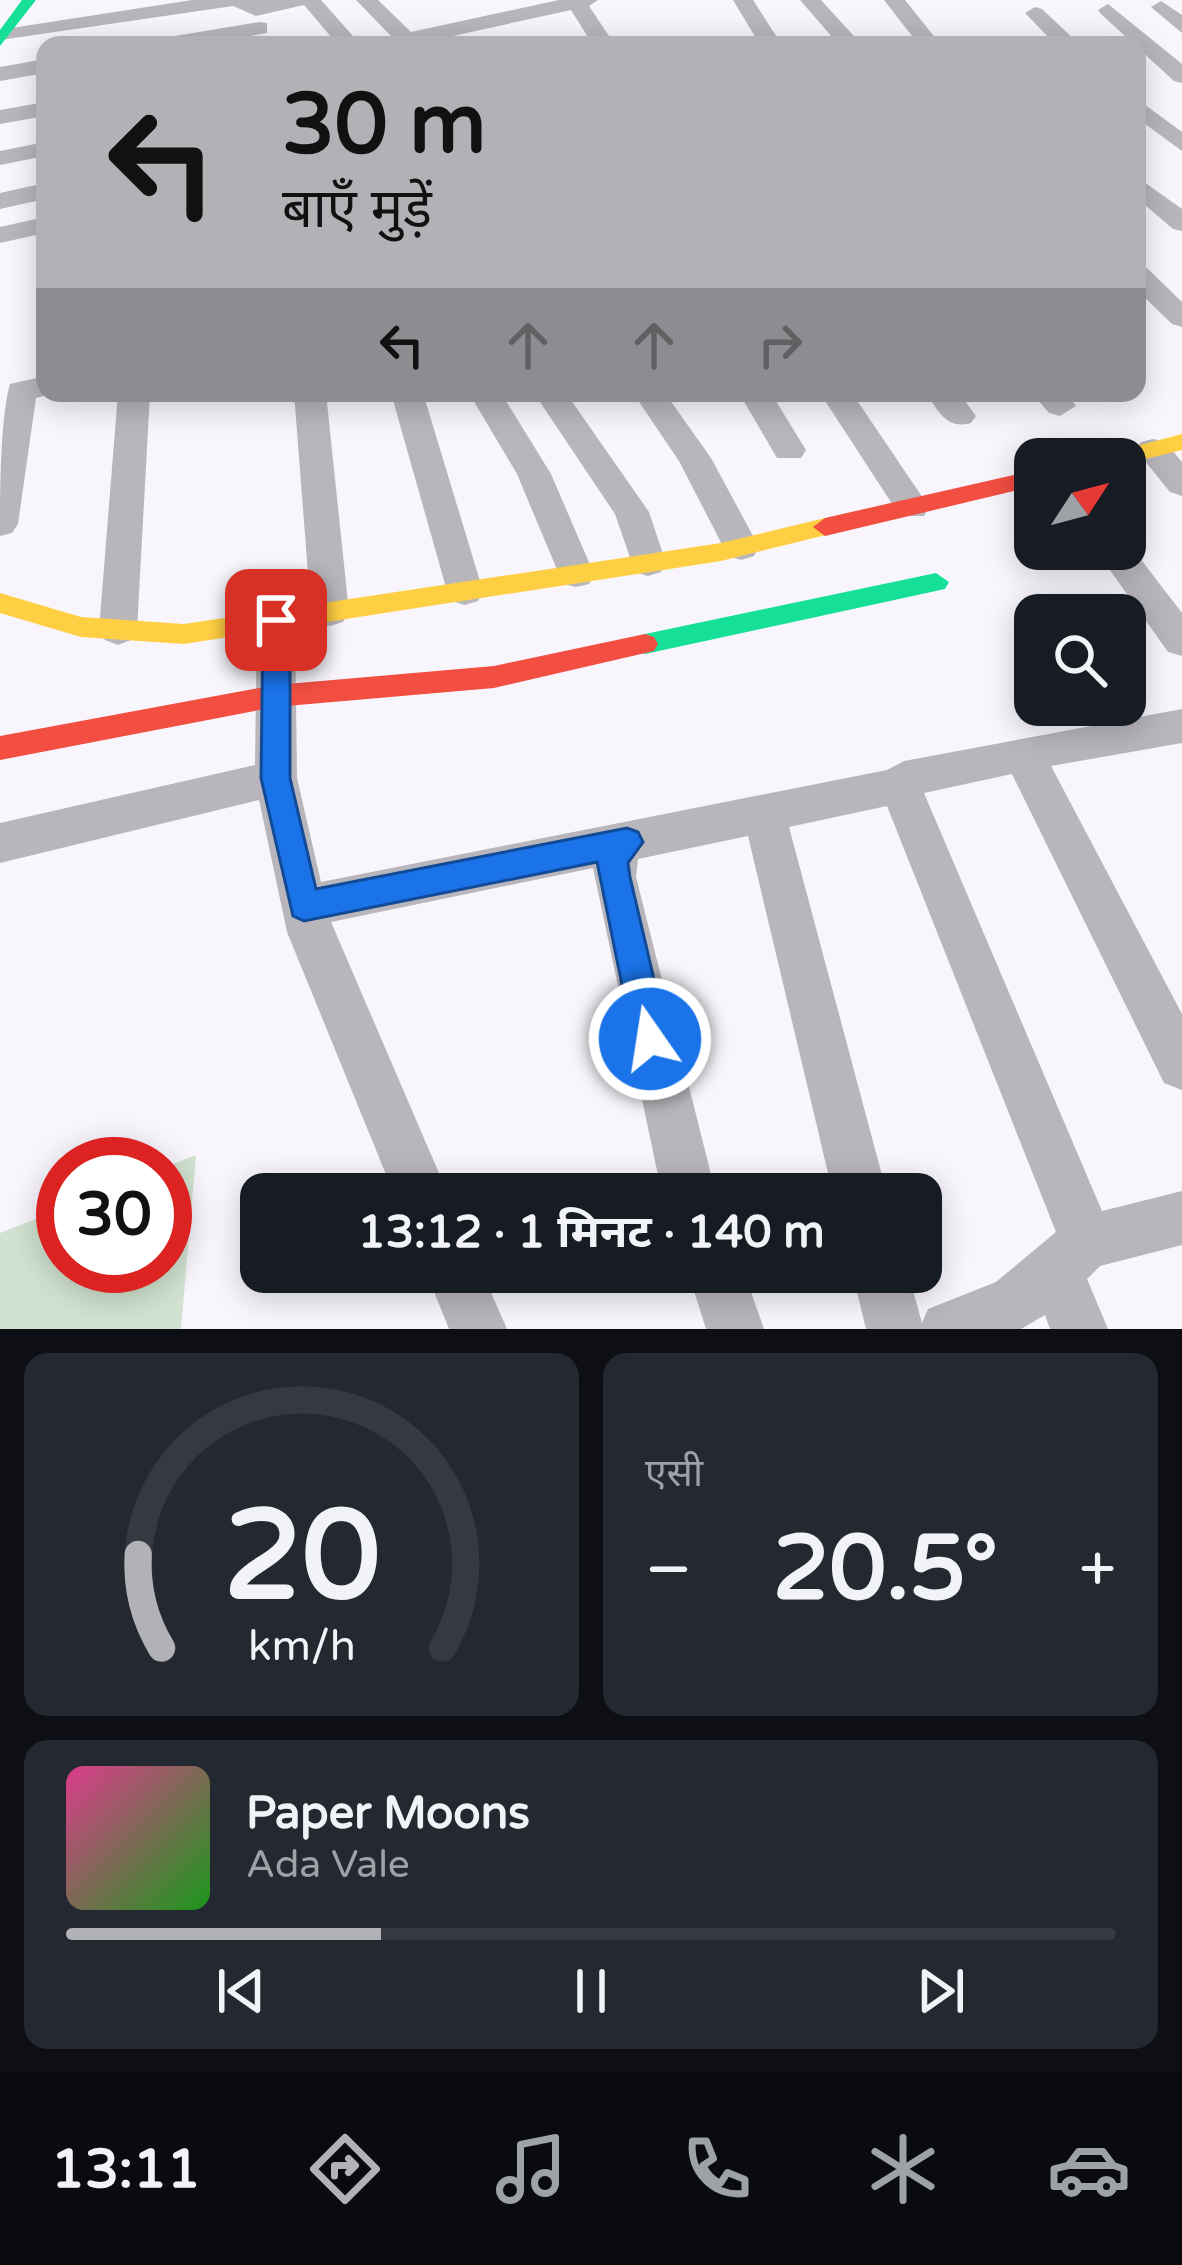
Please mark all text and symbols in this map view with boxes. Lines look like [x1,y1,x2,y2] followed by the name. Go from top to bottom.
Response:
[282,75,486,176] text: 30 m
[84,84,240,240] icon: left
[282,177,432,242] text: बाएँ मुड़ें
[369,312,435,378] icon: left
[495,312,561,378] icon: ahead
[621,312,687,378] icon: ahead
[747,312,813,378] icon: right
[1014,438,1146,570] north arrow
[1014,438,1146,726] map controls
[225,569,327,671] pin
[243,587,309,653] icon: arrive
[1014,594,1146,726] button: search
[587,976,713,1102] position arrow
[36,1137,192,1293] speed limit sign: 30
[357,1206,825,1260] text: 13:12 · 1 मिनट · 140 m
[645,1450,703,1497] text: एसी
[223,1482,380,1633] text: 20
[773,1515,998,1624] text: 20.5°
[645,1530,692,1610] text: −
[1079,1530,1116,1610] text: +
[248,1620,355,1671] text: km/h
[246,1787,530,1841] text: Paper Moons
[246,1841,410,1888] text: Ada Vale
[208,1958,274,2024] icon: previous
[558,1958,624,2024] icon: pause
[908,1958,974,2024] icon: next
[303,2127,387,2211] icon: directions
[489,2127,573,2211] icon: music
[675,2127,759,2211] icon: phone
[861,2127,945,2211] icon: climate
[1047,2127,1131,2211] icon: car
[51,2137,201,2202] text: 13:11

